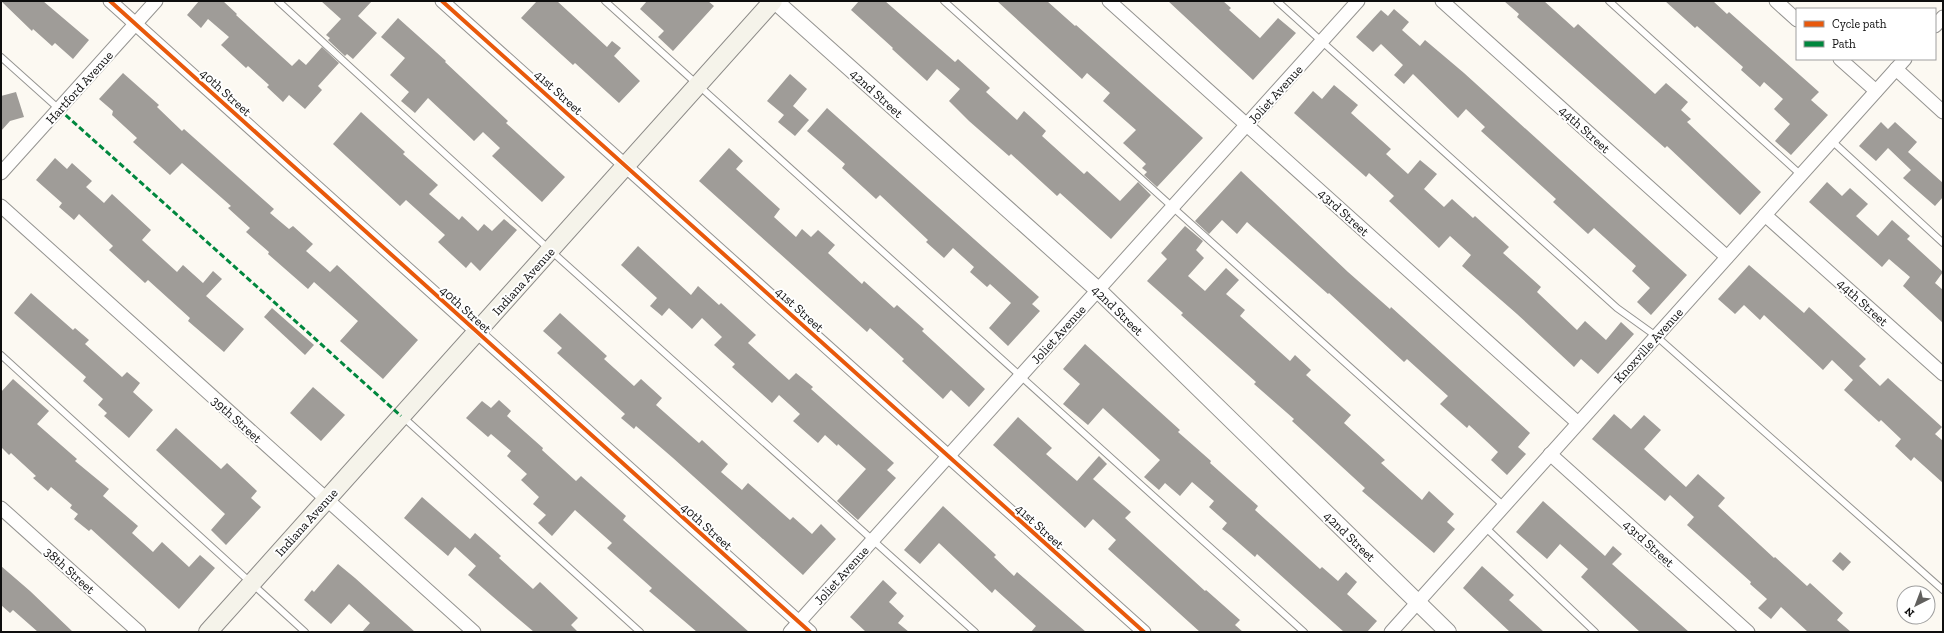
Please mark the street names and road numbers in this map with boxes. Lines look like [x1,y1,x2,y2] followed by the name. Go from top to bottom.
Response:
[43,48,116,127] street label: Hartford Avenue
[1245,62,1306,127] street label: Joliet Avenue
[197,65,254,119] street label: 40th Street
[847,66,906,121] street label: 42nd Street
[531,67,586,118] street label: 41st Street
[1556,103,1613,156] street label: 44th Street
[1315,186,1372,239] street label: 43rd Street
[489,244,558,318] street label: Indiana Avenue
[1834,276,1891,329] street label: 44th Street
[437,282,494,336] street label: 40th Street
[1089,282,1147,339] street label: 42nd Street
[772,284,827,335] street label: 41st Street
[1028,302,1089,367] street label: Joliet Avenue
[1611,305,1686,386] street label: Knoxville Avenue
[208,393,265,446] street label: 39th Street
[272,485,341,559] street label: Indiana Avenue
[678,499,735,553] street label: 40th Street
[1012,501,1067,552] street label: 41st Street
[1321,508,1379,565] street label: 42nd Street
[1620,517,1677,570] street label: 43rd Street
[811,543,872,608] street label: Joliet Avenue
[41,544,98,597] street label: 38th Street

